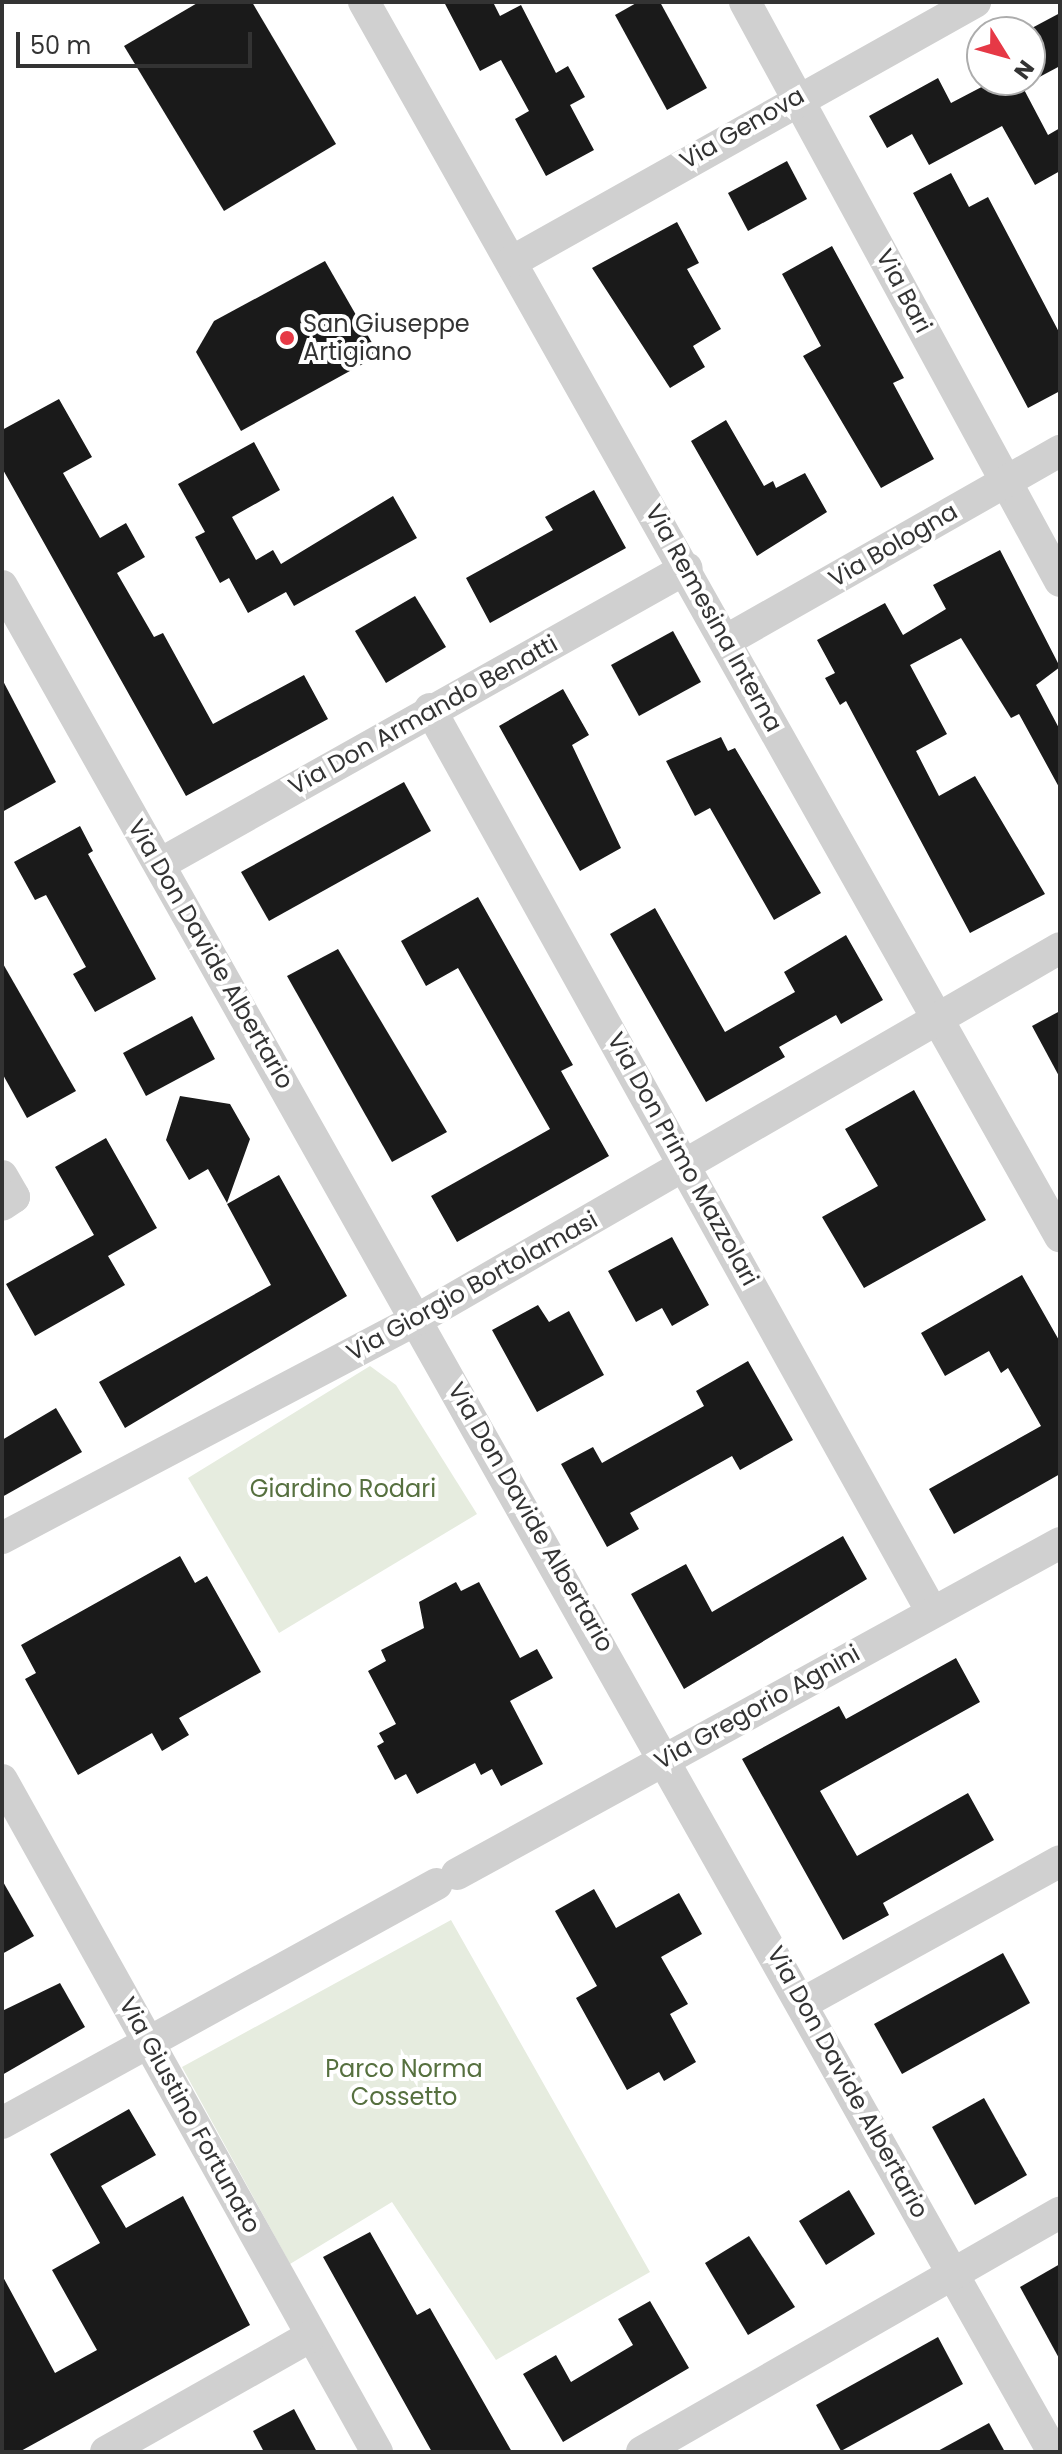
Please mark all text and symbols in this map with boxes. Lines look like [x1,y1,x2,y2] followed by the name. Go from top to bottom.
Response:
[20,16,256,66] scale bar
[966,16,1046,96] north arrow
[30,29,91,62] text: 50 m
[1007,54,1041,85] text: N
[675,81,809,175] street label: Via Genova
[870,244,938,338] street label: Via Bari
[303,310,470,366] place label: San Giuseppe Artigiano
[278,329,296,347] marker: San Giuseppe Artigiano
[823,497,963,593] street label: Via Bologna
[639,499,789,737] street label: Via Remesina Interna
[284,629,562,801] street label: Via Don Armando Benatti
[122,814,300,1094] street label: Via Don Davide Albertario
[601,1027,765,1291] street label: Via Don Primo Mazzolari
[342,1205,602,1367] street label: Via Giorgio Bortolamasi
[442,1377,620,1657] street label: Via Don Davide Albertario
[250,1475,436,1503] park label: Giardino Rodari
[649,1639,865,1775] street label: Via Gregorio Agnini
[761,1941,935,2223] street label: Via Don Davide Albertario
[113,1992,267,2238] street label: Via Giustino Fortunato
[325,2055,483,2111] park label: Parco Norma Cossetto

